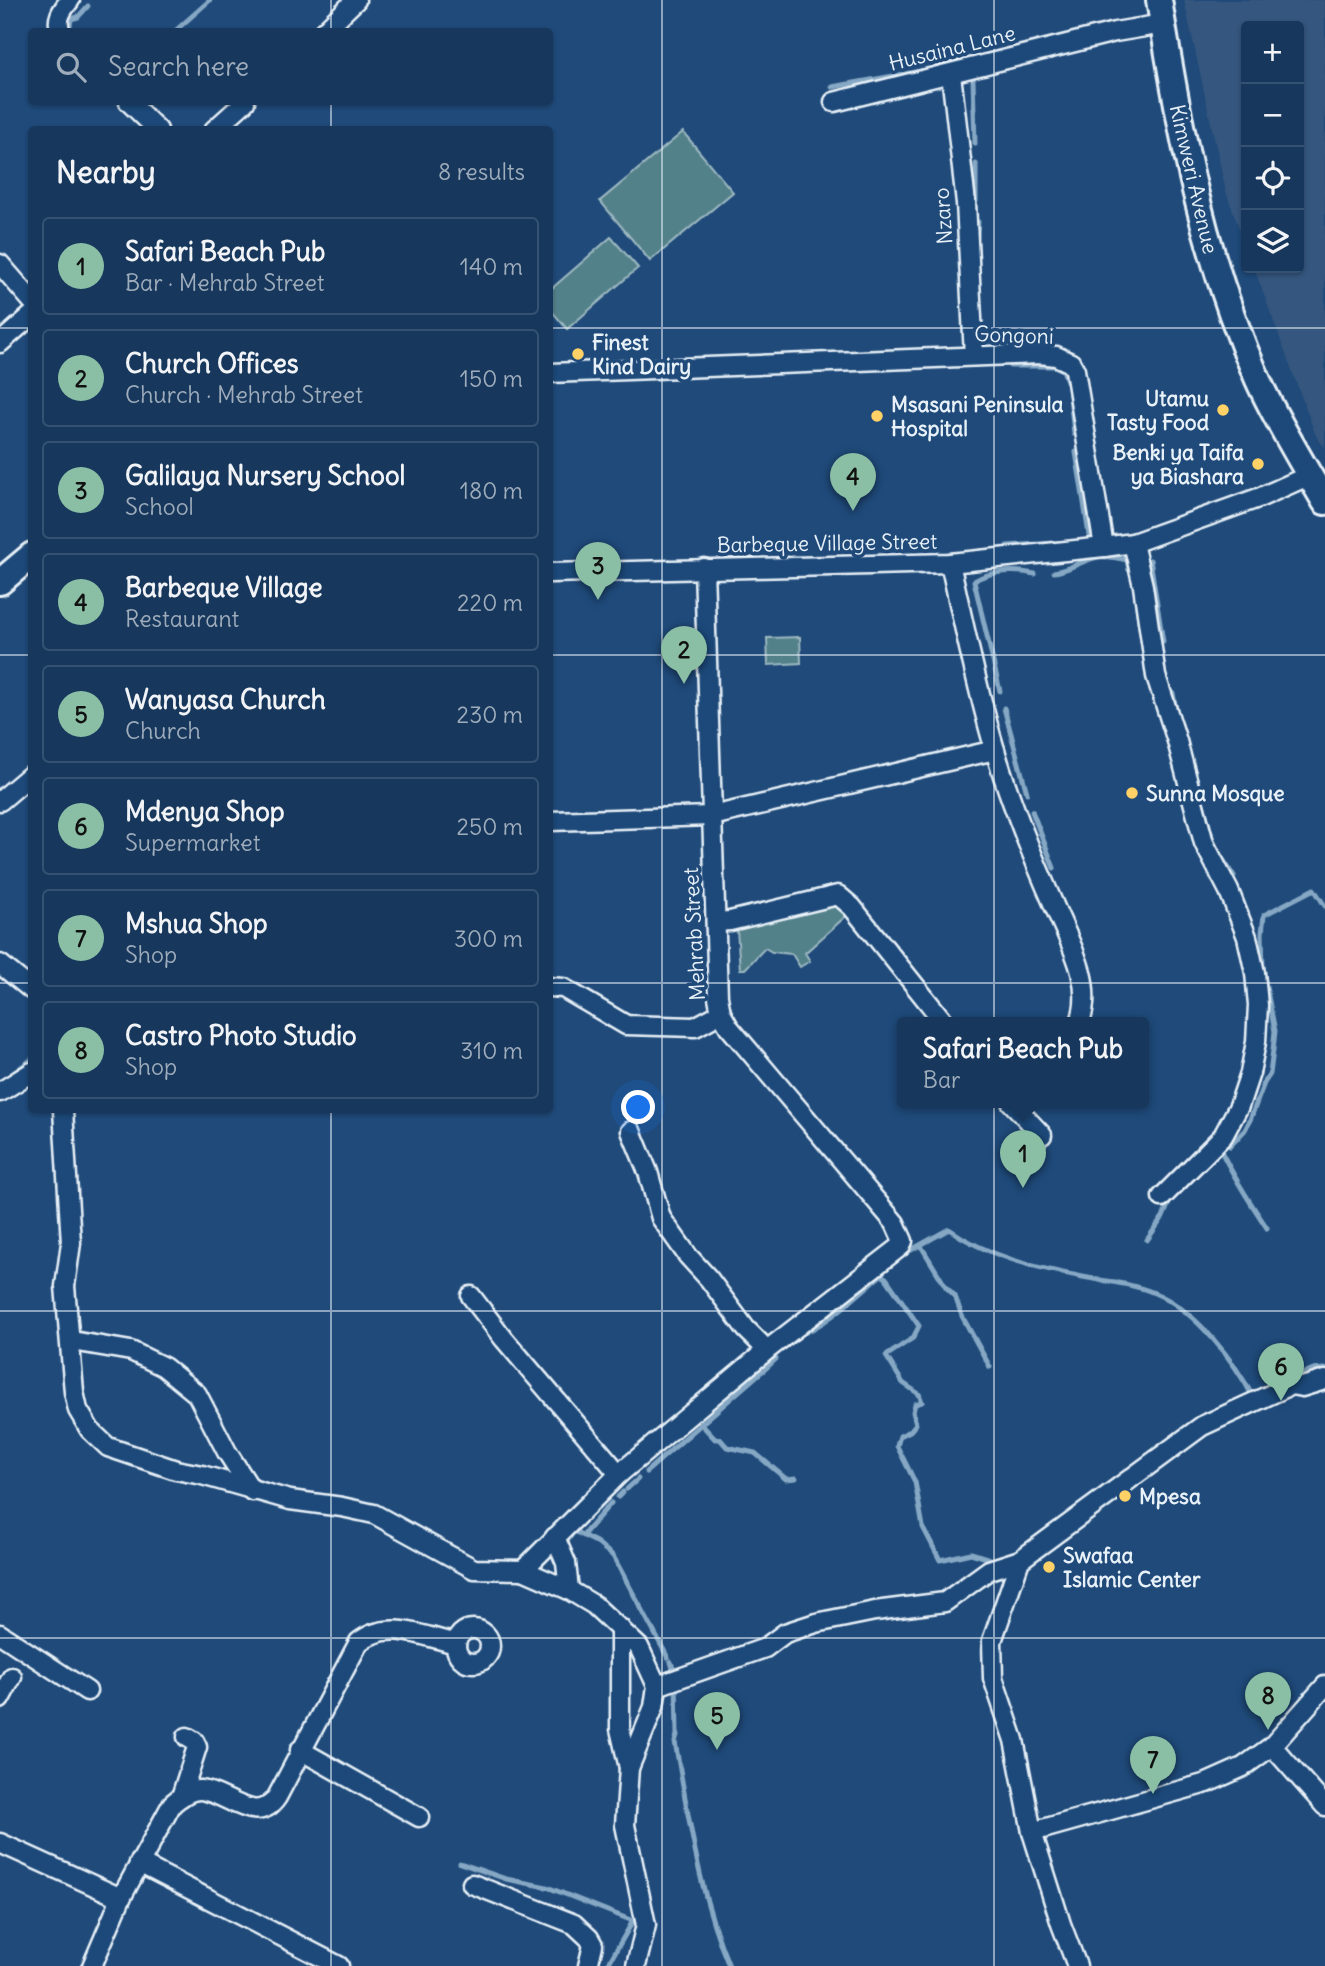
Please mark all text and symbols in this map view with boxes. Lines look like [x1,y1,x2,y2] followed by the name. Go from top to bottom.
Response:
[886,19,1018,77] street label: Husaina Lane
[1241,21,1304,273] map controls
[1241,21,1304,84] button: +
[28,28,553,105] search box
[52,48,90,86] icon: search
[108,50,249,83] text: Search here
[1241,84,1304,147] button: −
[1164,102,1224,256] street label: Kimweri Avenue
[1241,147,1304,210] button: locate
[56,153,156,191] text: Nearby
[438,157,525,186] text: 8 results
[928,187,958,245] street label: Nzaro
[1241,210,1304,273] button: layers
[125,235,325,268] text: Safari Beach Pub
[76,252,86,281] text: 1
[460,252,523,281] text: 140 m
[125,268,325,297] text: Bar · Mehrab Street
[974,320,1054,350] street label: Gongoni
[592,329,691,380] place label: Finest Kind Dairy
[570,346,586,362] marker: Finest Kind Dairy
[125,347,299,380] text: Church Offices
[75,364,87,393] text: 2
[460,364,523,393] text: 150 m
[125,380,363,409] text: Church · Mehrab Street
[1107,385,1210,436] place label: Utamu Tasty Food
[891,391,1064,442] place label: Msasani Peninsula Hospital
[1215,402,1231,418] marker: Utamu Tasty Food
[869,408,885,424] marker: Msasani Peninsula Hospital
[1113,439,1244,490] place label: Benki ya Taifa ya Biashara
[830,453,876,511] pin: 4
[1250,456,1266,472] marker: Benki ya Taifa ya Biashara
[125,459,405,492] text: Galilaya Nursery School
[74,476,88,505] text: 3
[460,476,523,505] text: 180 m
[125,492,194,521] text: School
[717,528,937,558] street label: Barbeque Village Street
[575,542,621,600] pin: 3
[125,571,322,604] text: Barbeque Village
[74,588,88,617] text: 4
[457,588,523,617] text: 220 m
[125,604,239,633] text: Restaurant
[661,626,707,684] pin: 2
[125,683,326,716] text: Wanyasa Church
[74,700,88,729] text: 5
[457,700,523,729] text: 230 m
[125,716,201,745] text: Church
[1146,780,1285,807] place label: Sunna Mosque
[1124,785,1140,801] marker: Sunna Mosque
[125,795,285,828] text: Mdenya Shop
[74,812,88,841] text: 6
[456,812,523,841] text: 250 m
[125,828,261,857] text: Supermarket
[677,867,711,1001] street label: Mehrab Street
[125,907,268,940] text: Mshua Shop
[75,924,87,953] text: 7
[454,924,523,953] text: 300 m
[125,940,177,969] text: Shop
[897,1017,1149,1108] popup
[125,1019,357,1052] text: Castro Photo Studio
[923,1032,1123,1065] text: Safari Beach Pub
[74,1036,88,1065] text: 8
[460,1036,523,1065] text: 310 m
[125,1052,177,1081] text: Shop
[923,1065,960,1094] text: Bar
[621,1090,655,1124] your location
[1000,1130,1046,1188] pin: 1
[1258,1343,1304,1401] pin: 6
[1139,1483,1201,1510] place label: Mpesa
[1117,1488,1133,1504] marker: Mpesa
[1063,1542,1201,1593] place label: Swafaa Islamic Center
[1041,1559,1057,1575] marker: Swafaa Islamic Center
[1245,1672,1291,1730] pin: 8
[694,1692,740,1750] pin: 5
[1130,1736,1176,1794] pin: 7

